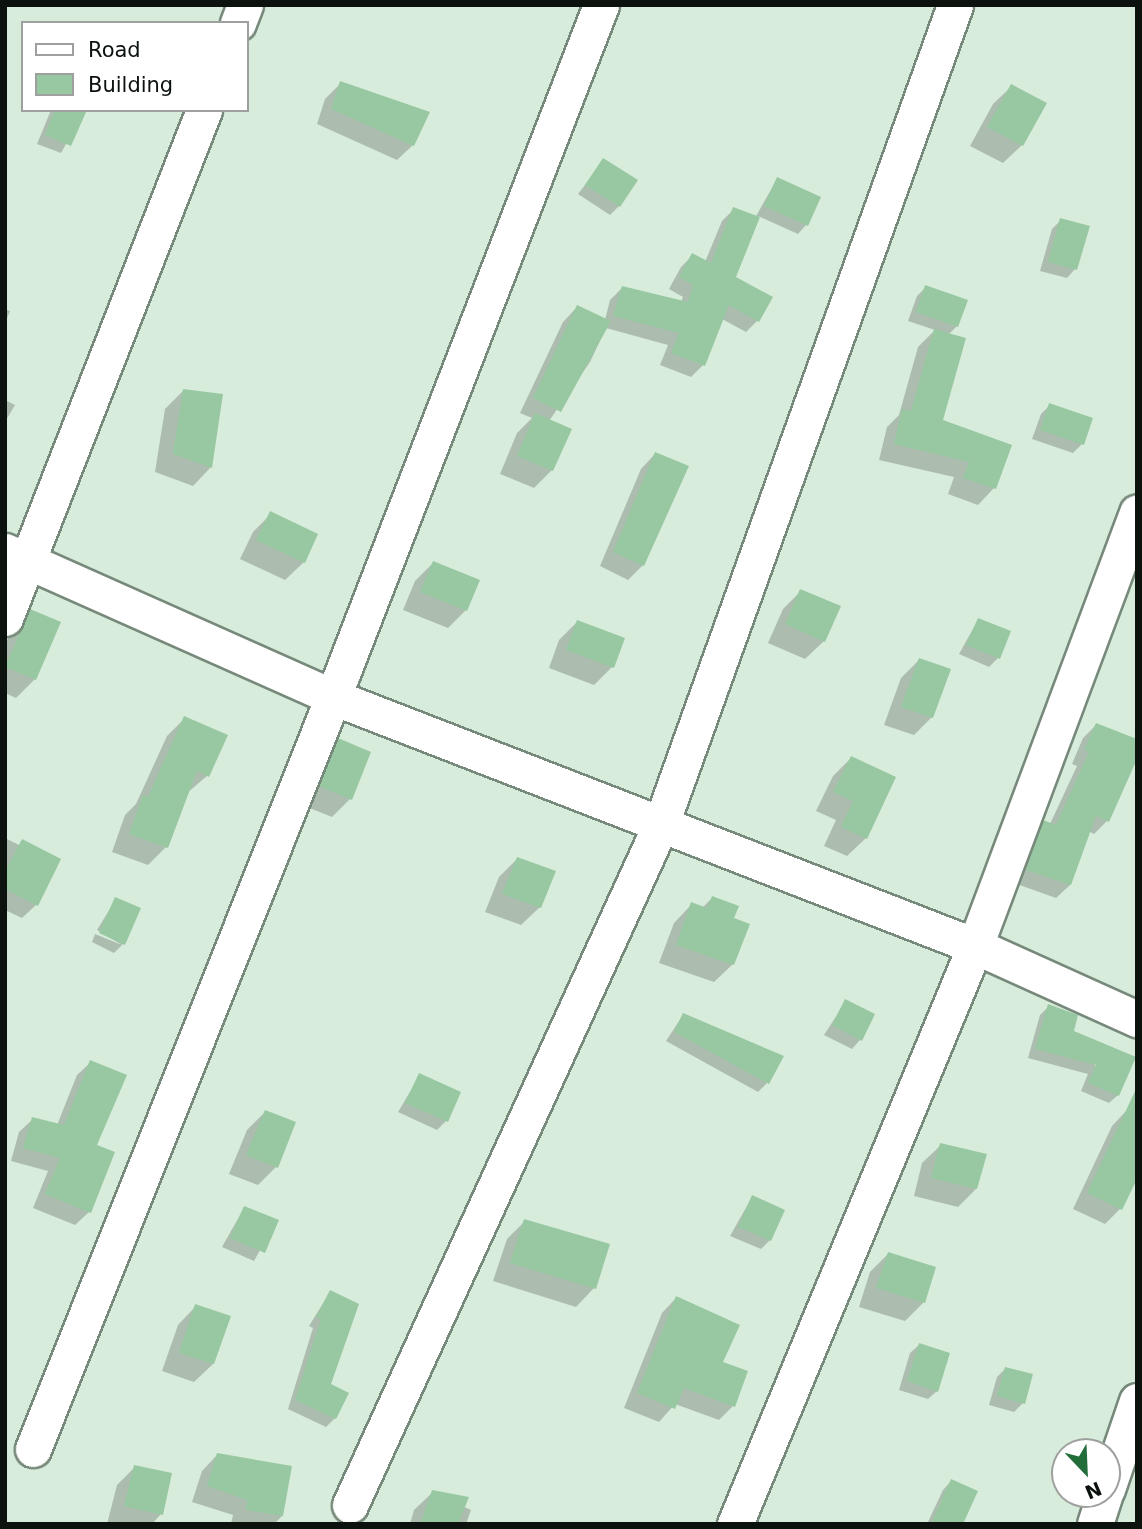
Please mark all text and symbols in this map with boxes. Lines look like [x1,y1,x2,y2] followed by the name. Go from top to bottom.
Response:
[21,21,248,112] legend
[88,38,141,62] text: Road
[88,73,173,97] text: Building
[1051,1438,1121,1508] north arrow
[1082,1477,1105,1504] text: N

